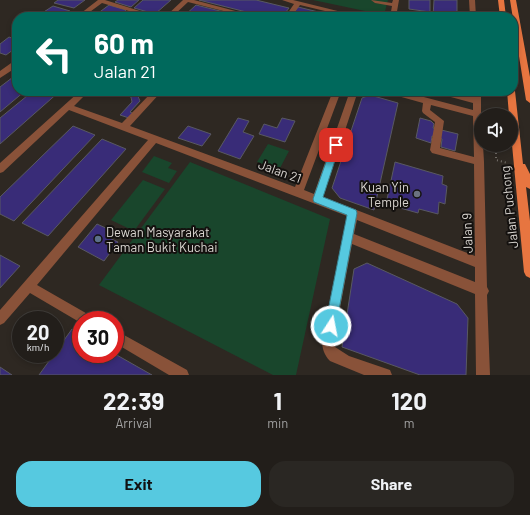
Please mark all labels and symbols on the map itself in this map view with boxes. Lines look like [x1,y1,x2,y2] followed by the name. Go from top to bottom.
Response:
[319,128,353,162] pin
[256,156,304,186] street label: Jalan 21
[497,165,521,249] street label: Jalan Puchong
[360,179,409,210] place label: Kuan Yin Temple
[412,189,422,199] marker: Kuan Yin Temple
[458,213,476,253] street label: Jalan 9
[106,224,218,255] place label: Dewan Masyarakat Taman Bukit Kuchai
[93,234,103,244] marker: Dewan Masyarakat Taman Bukit Kuchai
[310,305,352,347] position arrow
[72,311,124,363] speed limit sign: 30

